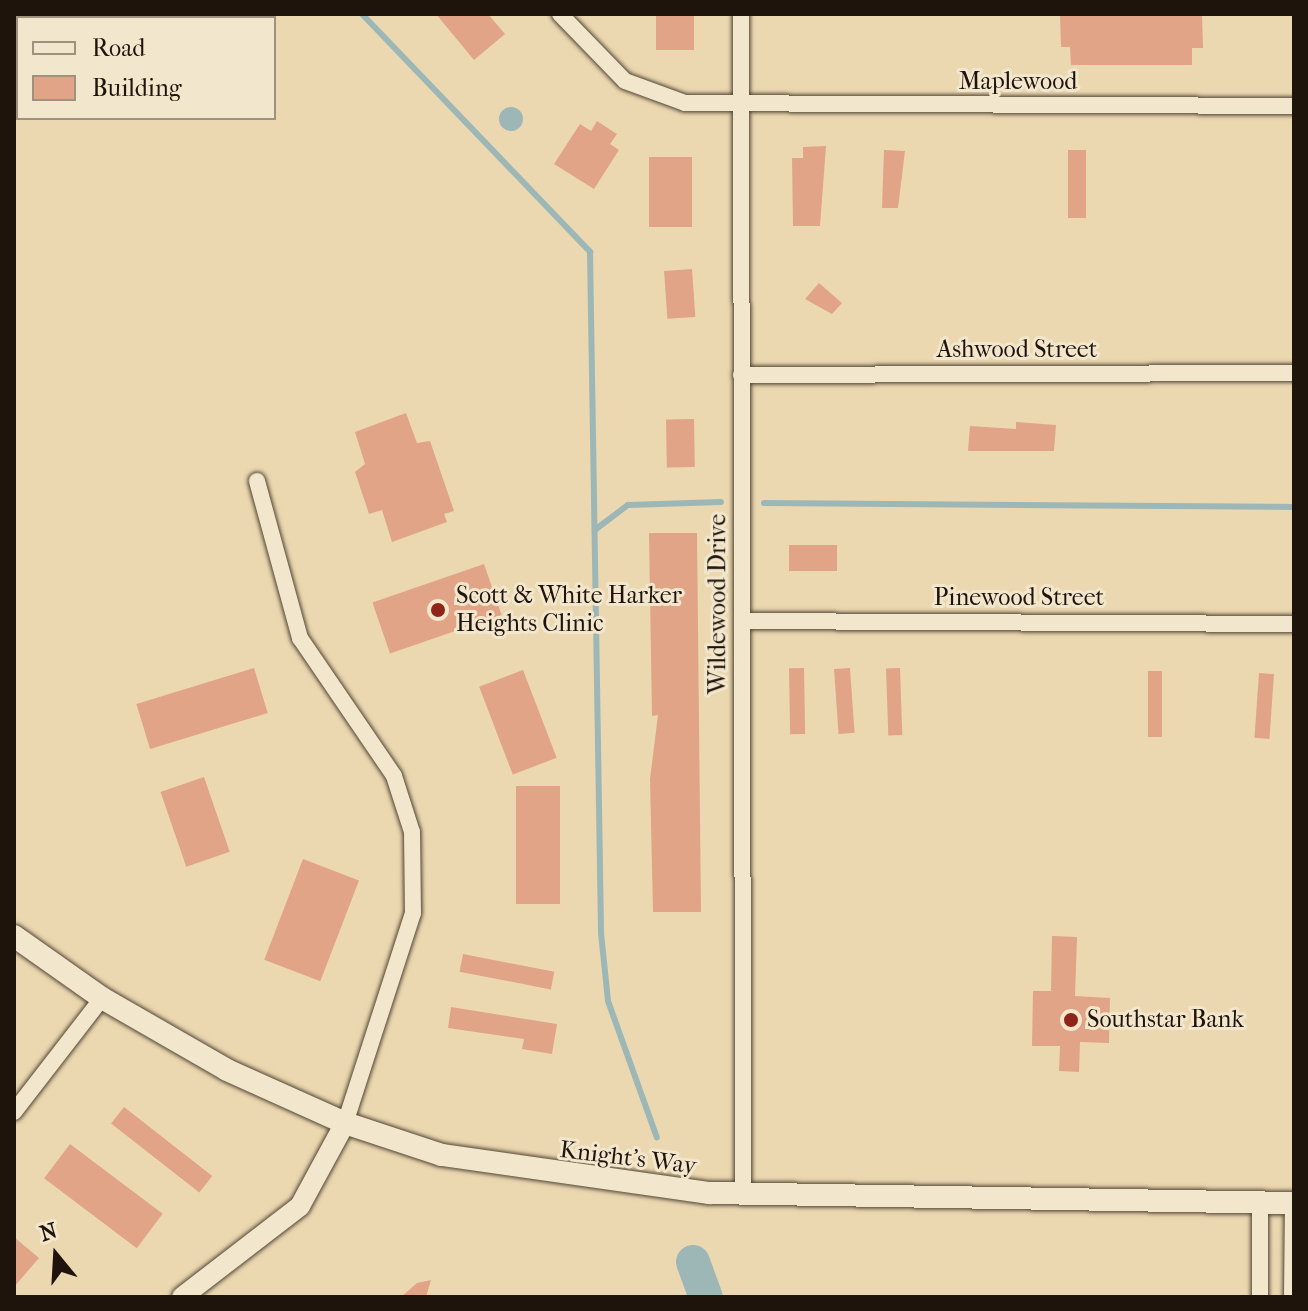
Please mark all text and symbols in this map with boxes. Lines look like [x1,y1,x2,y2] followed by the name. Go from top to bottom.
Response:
[16,16,276,120] legend
[92,34,145,62] text: Road
[959,68,1077,96] street label: Maplewood
[92,74,182,102] text: Building
[937,336,1097,364] street label: Ashwood Street
[704,514,732,694] street label: Wildewood Drive
[456,582,682,638] place label: Scott & White Harker Heights Clinic
[934,584,1104,612] street label: Pinewood Street
[427,599,449,621] marker: Scott & White Harker Heights Clinic
[1087,1006,1244,1034] place label: Southstar Bank
[1062,1011,1080,1029] marker: Southstar Bank
[558,1135,698,1181] street label: Knight's Way
[16,1215,96,1295] north arrow
[37,1217,61,1247] text: N

